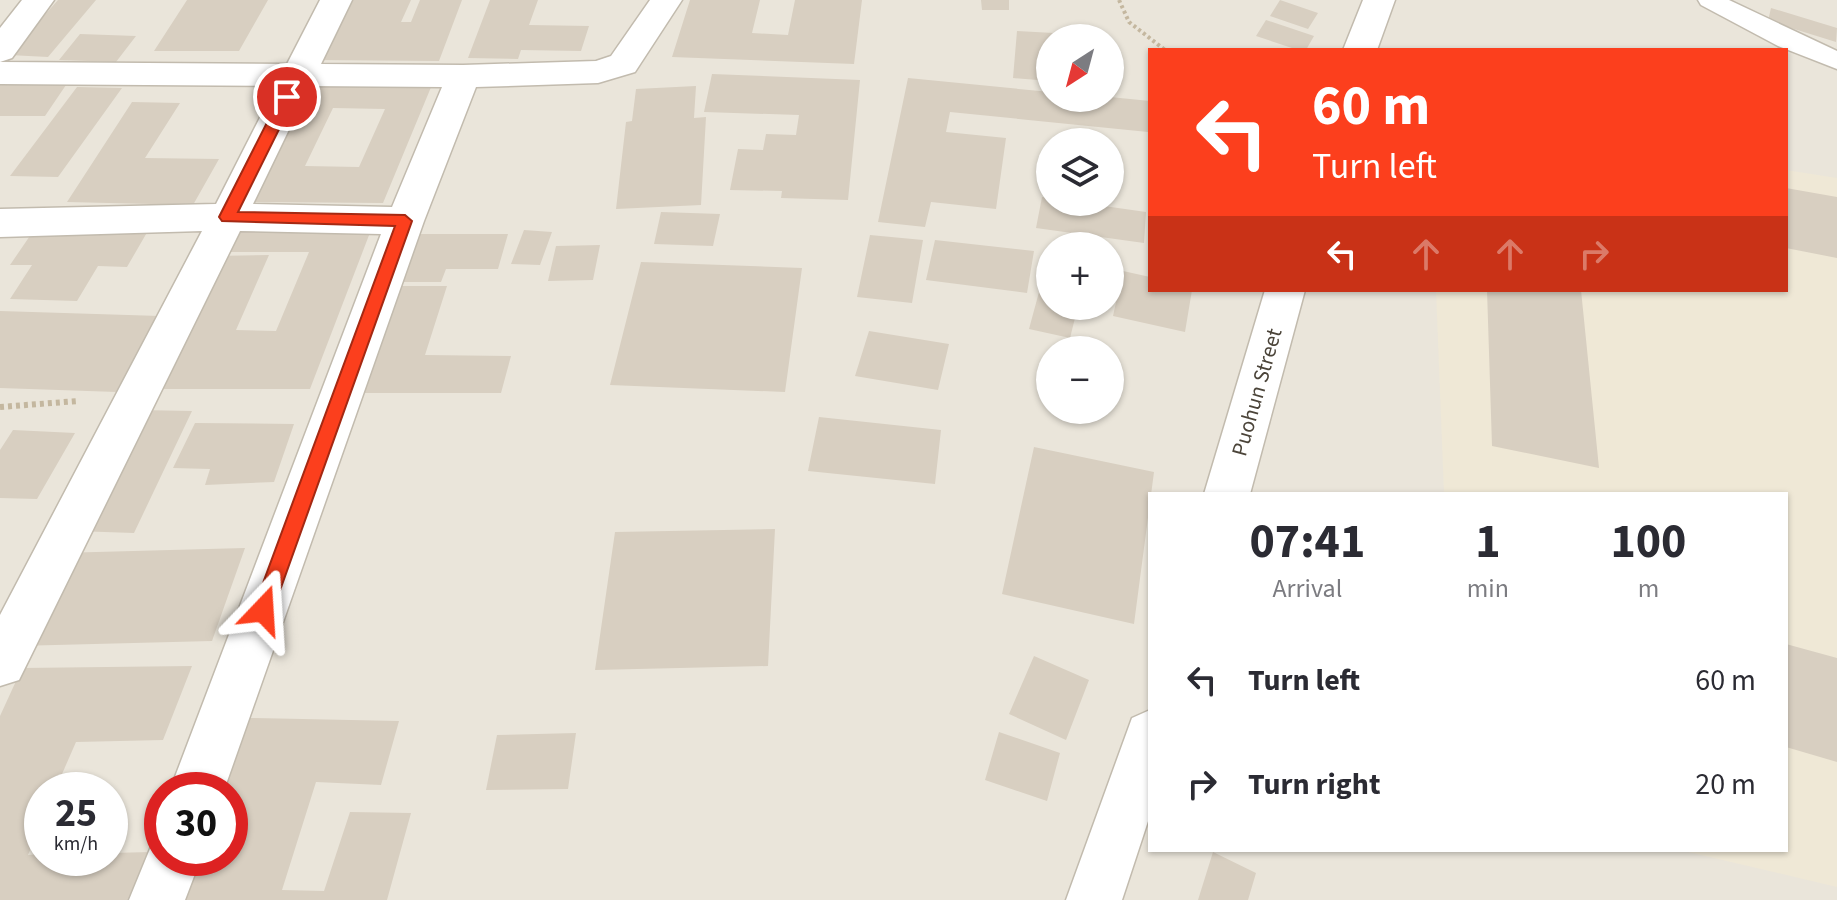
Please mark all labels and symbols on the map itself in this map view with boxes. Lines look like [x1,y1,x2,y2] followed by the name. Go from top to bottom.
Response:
[1036,24,1124,112] north arrow
[253,63,321,131] pin
[1223,324,1291,460] street label: Puohun Street
[221,568,305,652] position arrow
[144,772,248,876] speed limit sign: 30

